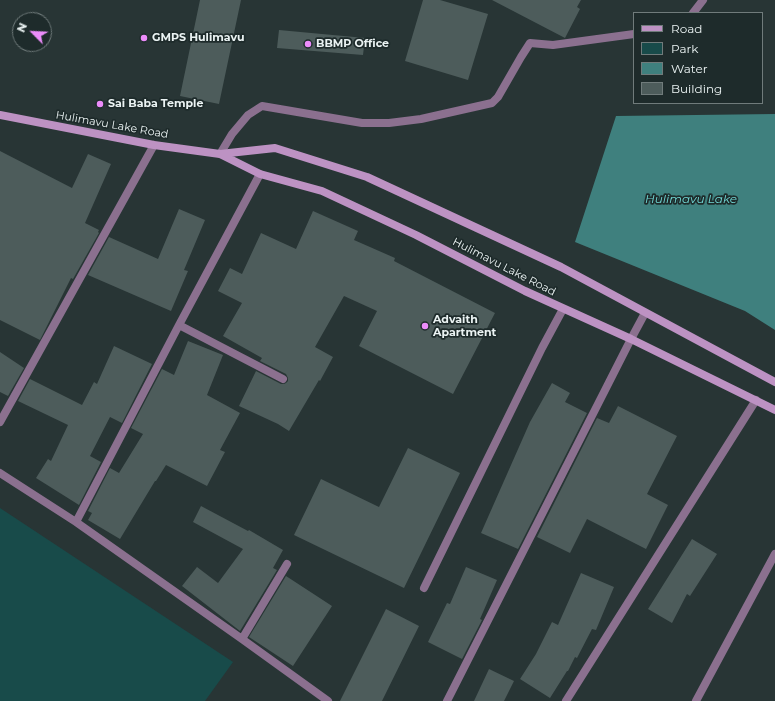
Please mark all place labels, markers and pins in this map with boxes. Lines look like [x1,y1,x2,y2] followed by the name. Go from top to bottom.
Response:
[152,31,245,45] place label: GMPS Hulimavu
[139,33,149,43] marker: GMPS Hulimavu
[316,37,389,51] place label: BBMP Office
[303,39,313,49] marker: BBMP Office
[108,97,203,111] place label: Sai Baba Temple
[95,99,105,109] marker: Sai Baba Temple
[433,313,496,339] place label: Advaith Apartment
[420,321,430,331] marker: Advaith Apartment

